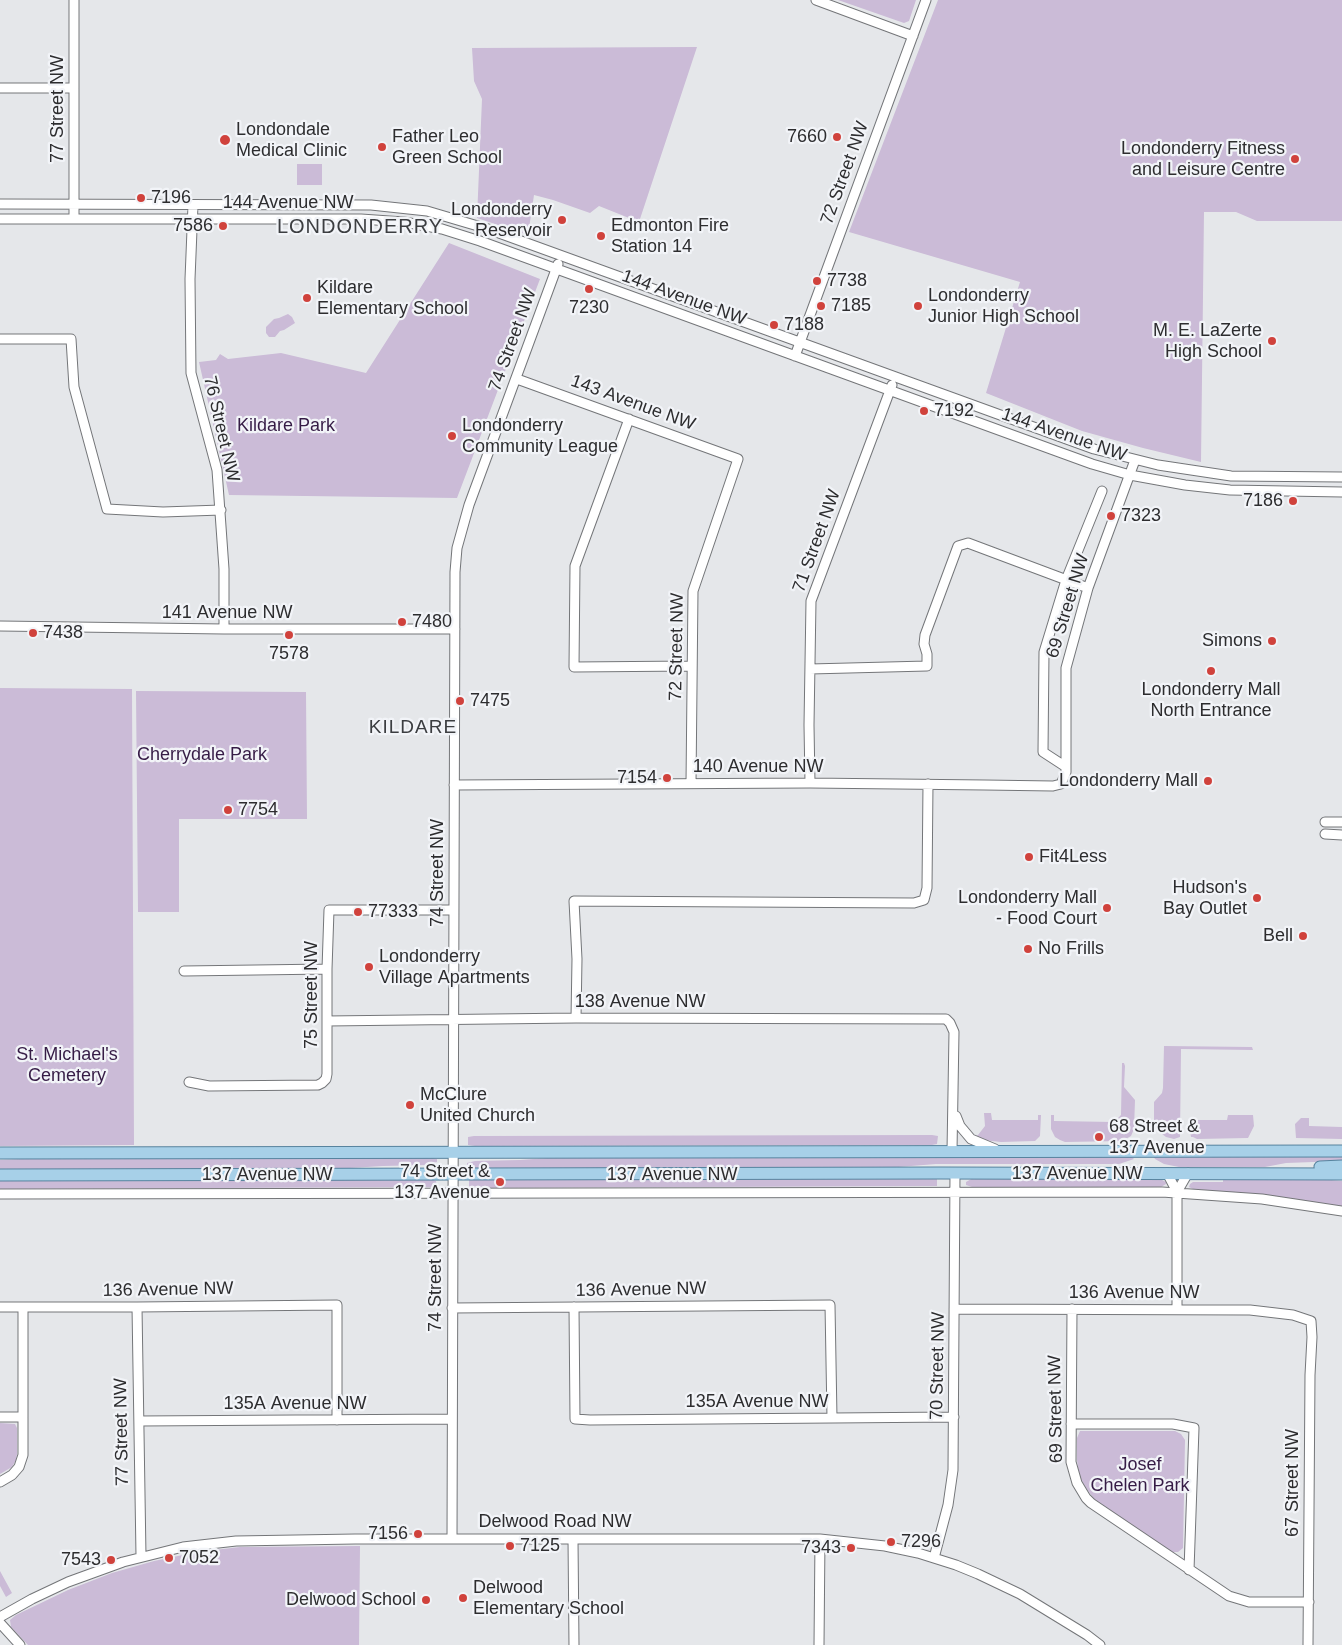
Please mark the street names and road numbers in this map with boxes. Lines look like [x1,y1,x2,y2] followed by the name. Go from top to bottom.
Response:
[47,55,69,163] street label: 77 Street NW
[816,119,874,227] street label: 72 Street NW
[223,192,353,214] street label: 144 Avenue NW
[619,265,749,331] street label: 144 Avenue NW
[484,286,542,394] street label: 74 Street NW
[568,370,698,436] street label: 143 Avenue NW
[198,374,244,484] street label: 76 Street NW
[999,404,1129,466] street label: 144 Avenue NW
[788,487,846,595] street label: 71 Street NW
[1042,551,1094,661] street label: 69 Street NW
[665,593,689,701] street label: 72 Street NW
[162,602,292,624] street label: 141 Avenue NW
[693,756,823,778] street label: 140 Avenue NW
[427,819,449,927] street label: 74 Street NW
[301,941,323,1049] street label: 75 Street NW
[575,991,705,1013] street label: 138 Avenue NW
[1012,1163,1142,1185] street label: 137 Avenue NW
[202,1164,332,1186] street label: 137 Avenue NW
[607,1164,737,1186] street label: 137 Avenue NW
[425,1224,447,1332] street label: 74 Street NW
[102,1278,234,1302] street label: 136 Avenue NW
[575,1278,707,1302] street label: 136 Avenue NW
[1069,1282,1199,1304] street label: 136 Avenue NW
[926,1312,950,1420] street label: 70 Street NW
[1044,1355,1068,1463] street label: 69 Street NW
[110,1378,134,1486] street label: 77 Street NW
[686,1391,828,1413] street label: 135A Avenue NW
[224,1393,366,1415] street label: 135A Avenue NW
[1282,1429,1304,1537] street label: 67 Street NW
[478,1511,632,1533] street label: Delwood Road NW

